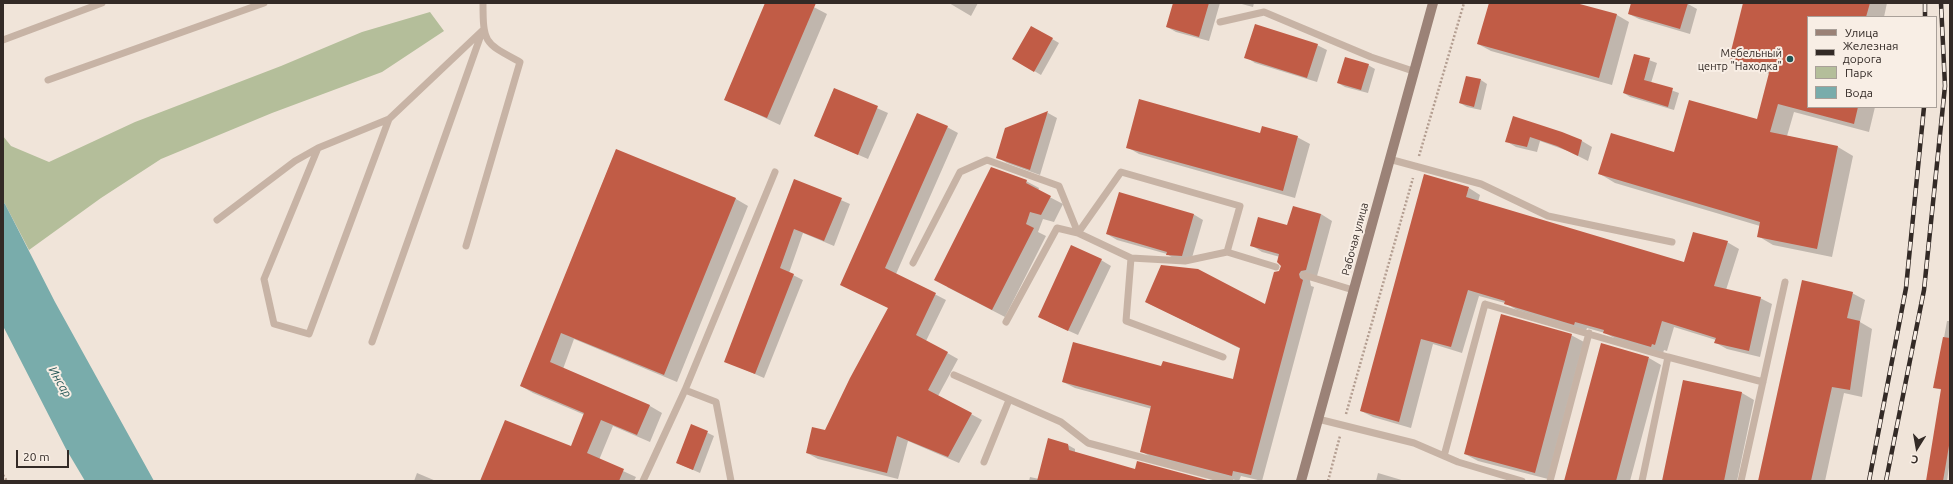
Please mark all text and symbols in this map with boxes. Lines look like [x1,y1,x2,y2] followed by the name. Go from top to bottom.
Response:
[1807,16,1937,108] legend
[1845,26,1878,39] text: Улица
[1843,39,1899,65] text: Железная дорога
[1698,46,1782,72] place label: Мебельный центр "Находка"
[1785,54,1795,64] marker: Мебельный центр "Находка"
[1845,66,1873,79] text: Парк
[1845,86,1873,99] text: Вода
[1339,201,1371,277] street label: Рабочая улица
[45,364,75,400] water label: Инсар
[1897,428,1937,468] north arrow
[18,442,71,468] scale bar
[23,450,50,463] text: 20 m
[1910,453,1919,466] text: С

